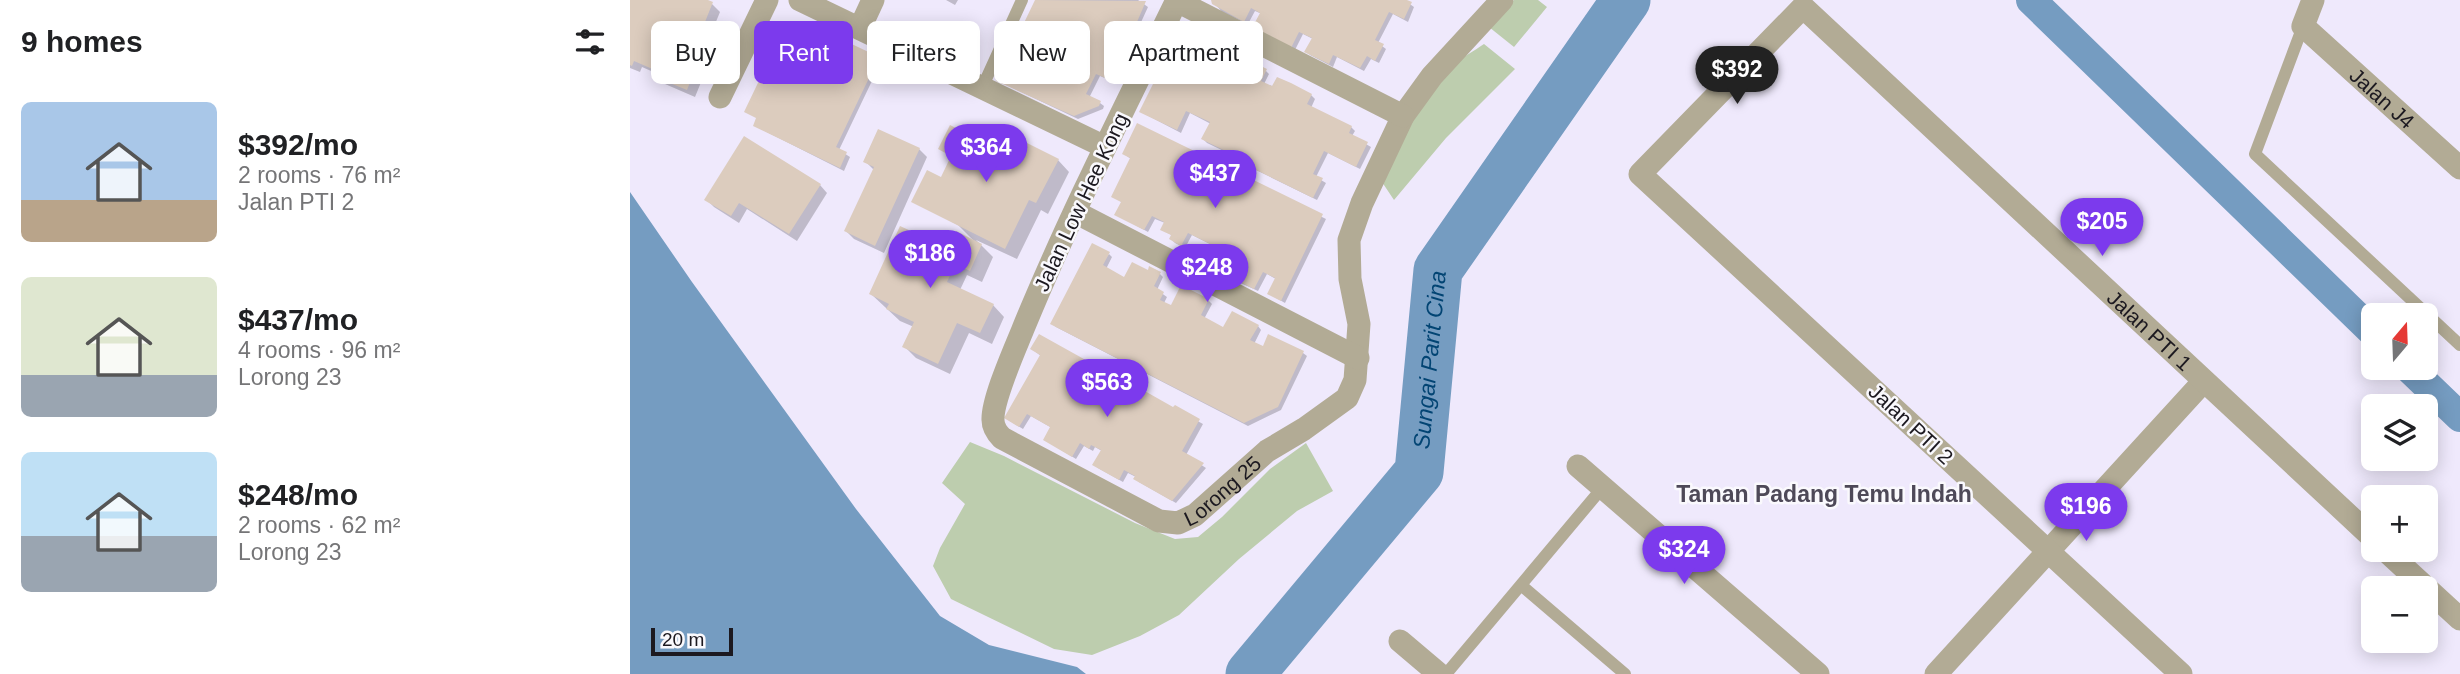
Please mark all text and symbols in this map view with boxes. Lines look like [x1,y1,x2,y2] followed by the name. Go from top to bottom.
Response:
[651,21,740,84] chip: Buy
[754,21,853,84] chip: Rent
[867,21,980,84] chip: Filters
[994,21,1090,84] chip: New
[1104,21,1263,84] chip: Apartment
[571,23,609,61] icon: filters
[21,25,143,58] text: 9 homes
[1696,46,1778,106] pin: $392
[1711,56,1763,82] text: $392
[2346,63,2419,133] street label: Jalan J4
[1030,109,1132,295] street label: Jalan Low Hee Kong
[945,124,1027,184] pin: $364
[238,128,358,161] text: $392/mo
[77,130,161,214] icon: home
[960,134,1012,160] text: $364
[1174,150,1256,210] pin: $437
[1189,160,1241,186] text: $437
[238,162,400,188] text: 2 rooms · 76 m²
[238,189,354,215] text: Jalan PTI 2
[2061,198,2143,258] pin: $205
[2076,208,2128,234] text: $205
[889,230,971,290] pin: $186
[904,240,956,266] text: $186
[1166,244,1248,304] pin: $248
[1181,254,1233,280] text: $248
[1408,269,1451,450] water label: Sungai Parit Cina
[2103,285,2197,375] street label: Jalan PTI 1
[238,303,358,336] text: $437/mo
[2361,303,2438,380] north arrow
[2361,303,2438,653] map controls
[77,305,161,389] icon: home
[238,337,400,363] text: 4 rooms · 96 m²
[1066,360,1148,419] pin: $563
[238,364,342,390] text: Lorong 23
[1081,369,1133,395] text: $563
[1864,379,1958,469] street label: Jalan PTI 2
[2361,394,2438,471] button: layers
[1180,451,1265,530] street label: Lorong 25
[238,478,358,511] text: $248/mo
[77,480,161,564] icon: home
[1676,481,1972,507] district label: Taman Padang Temu Indah
[2045,484,2127,543] pin: $196
[2361,485,2438,562] button: +
[2060,493,2112,519] text: $196
[238,512,400,538] text: 2 rooms · 62 m²
[1643,526,1725,586] pin: $324
[1658,536,1710,562] text: $324
[238,539,342,565] text: Lorong 23
[2361,576,2438,653] button: −
[651,625,733,657] scale bar
[662,629,704,650] text: 20 m

